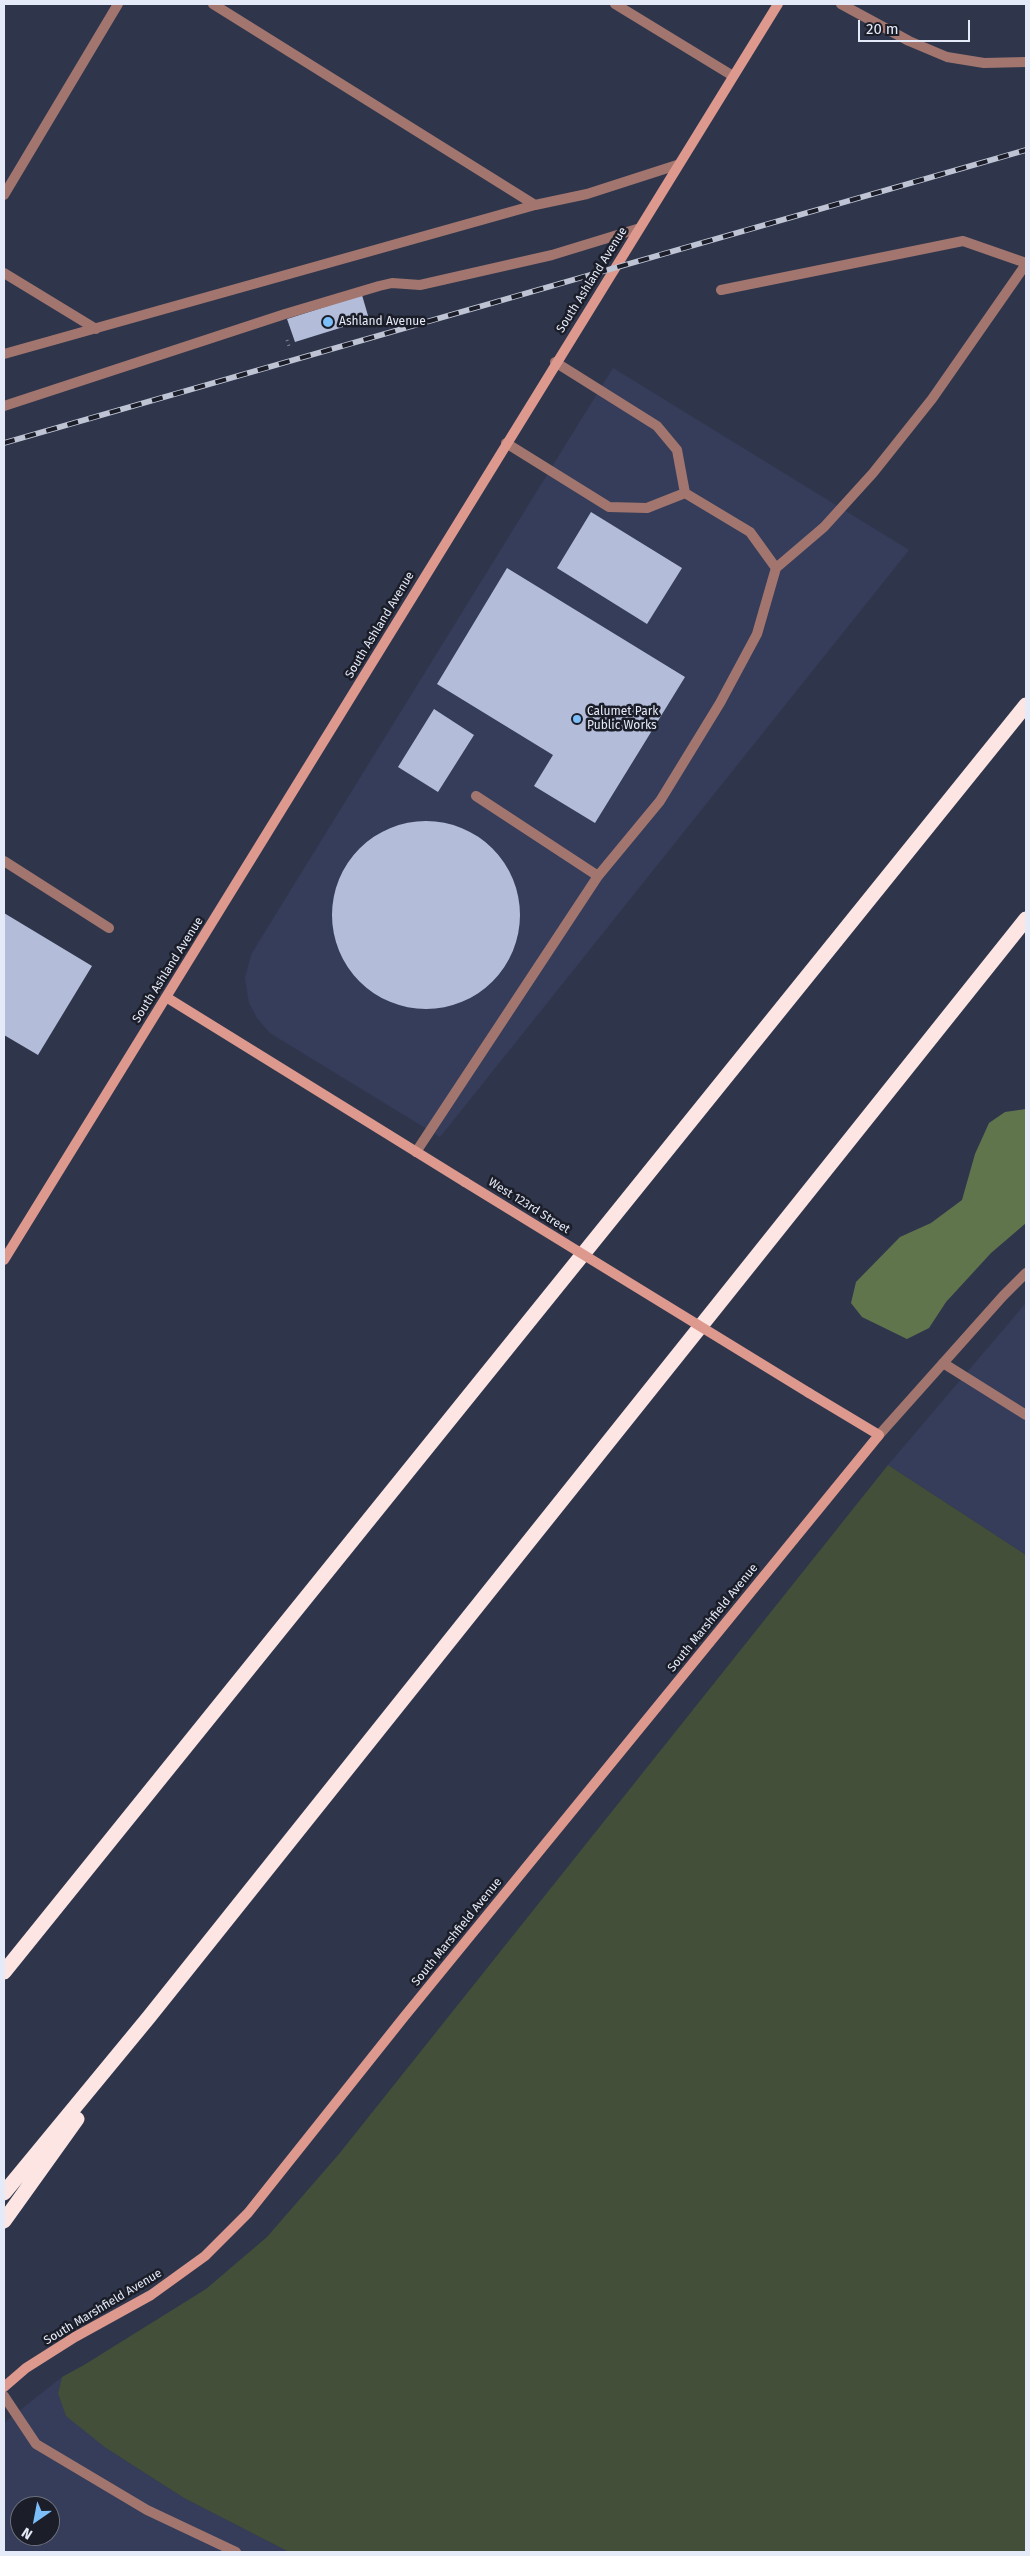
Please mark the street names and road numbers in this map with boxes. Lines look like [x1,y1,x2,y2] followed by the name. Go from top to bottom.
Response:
[554,225,630,335] street label: South Ashland Avenue
[342,569,418,681] street label: South Ashland Avenue
[130,915,206,1025] street label: South Ashland Avenue
[485,1175,573,1237] street label: West 123rd Street
[665,1561,761,1675] street label: South Marshfield Avenue
[409,1875,505,1989] street label: South Marshfield Avenue
[41,2266,165,2348] street label: South Marshfield Avenue

